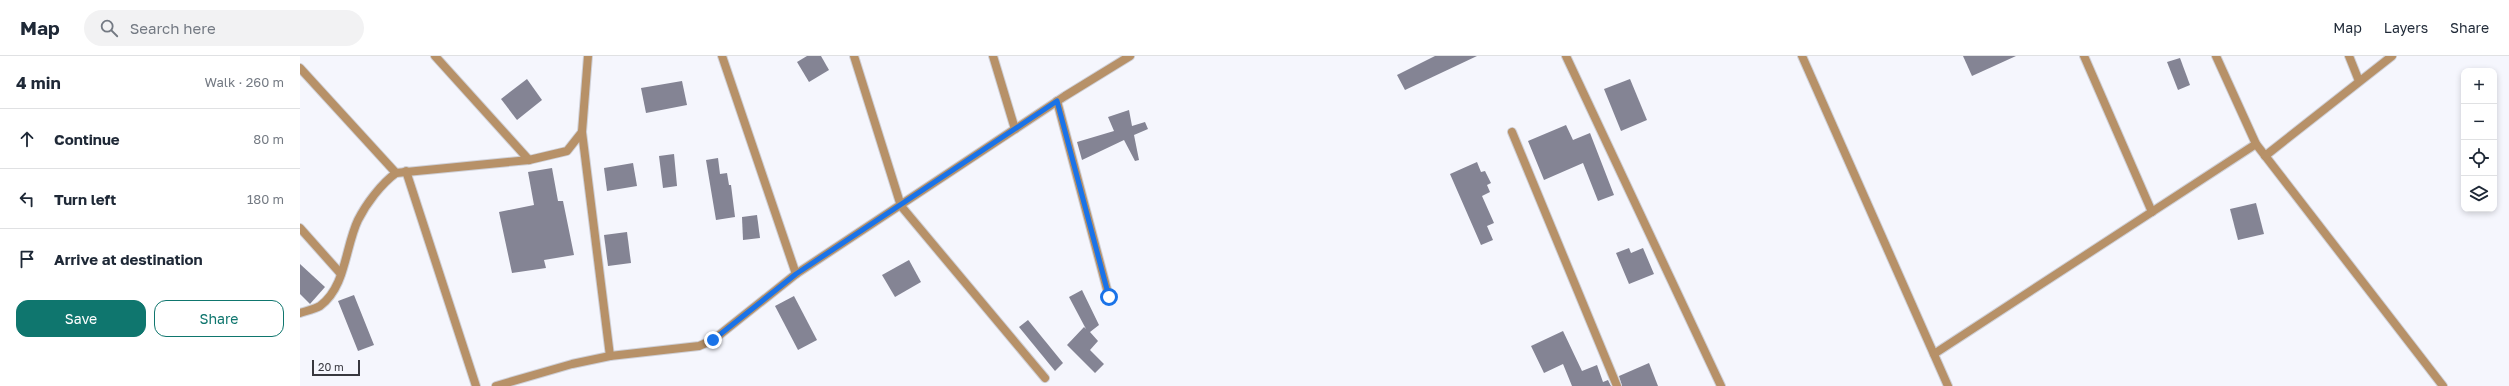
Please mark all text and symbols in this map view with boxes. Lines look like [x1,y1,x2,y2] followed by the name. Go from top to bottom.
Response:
[84,10,364,46] search box
[20,16,60,39] text: Map
[98,17,120,39] icon: search
[130,19,216,37] text: Search here
[2333,19,2362,36] text: Map
[2384,19,2428,36] text: Layers
[2450,19,2489,36] text: Share
[2461,68,2497,212] map controls
[2461,68,2497,104] button: +
[16,72,61,93] text: 4 min
[205,74,284,90] text: Walk · 260 m
[2461,104,2497,140] button: −
[16,128,38,150] icon: ahead
[54,130,120,148] text: Continue
[253,131,284,147] text: 80 m
[2461,140,2497,176] button: locate
[2461,176,2497,212] button: layers
[16,188,38,210] icon: left
[54,190,116,208] text: Turn left
[247,191,284,207] text: 180 m
[16,248,38,270] icon: arrive
[54,250,203,268] text: Arrive at destination
[1100,288,1118,306] route start
[16,300,146,337] button: Save
[154,300,284,337] button: Share
[704,331,722,349] route end
[312,358,360,377] scale bar
[318,360,344,373] text: 20 m

